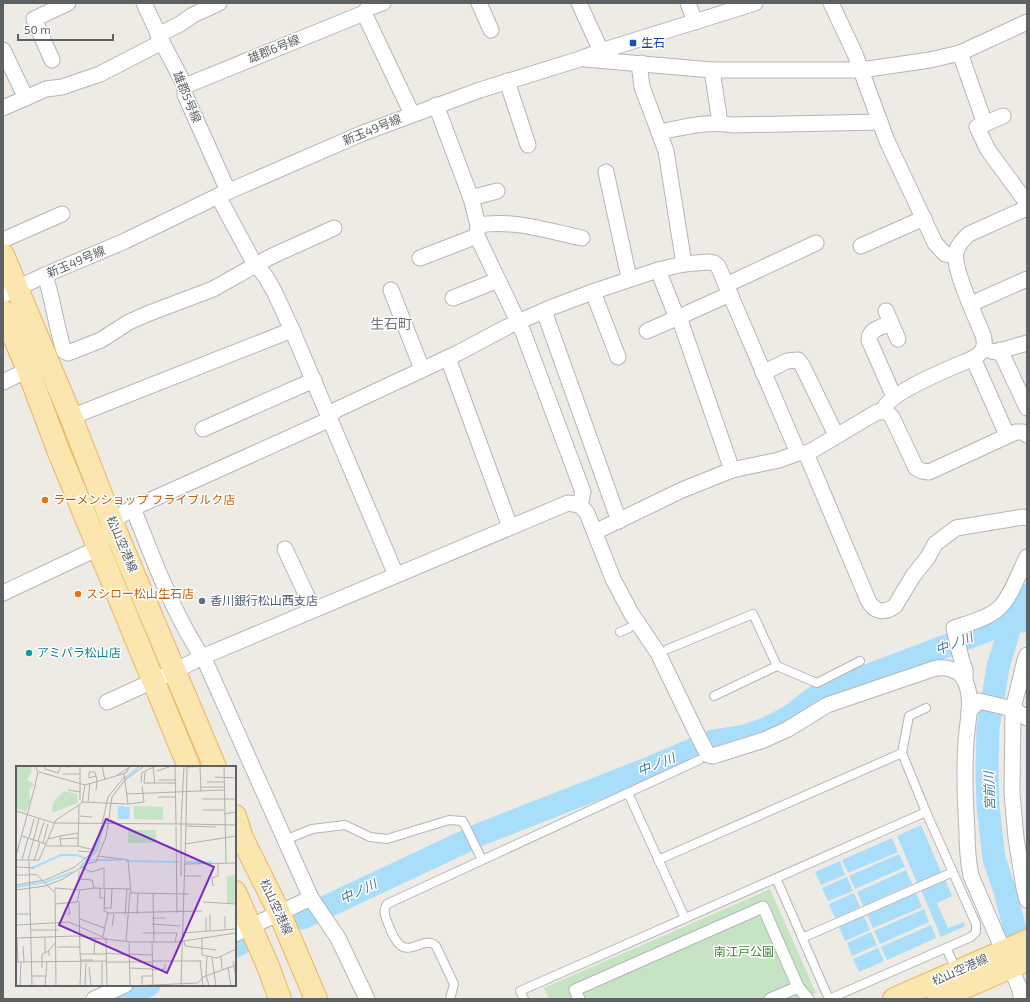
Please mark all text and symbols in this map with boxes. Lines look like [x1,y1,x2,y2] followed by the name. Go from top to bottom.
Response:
[18,16,113,42] scale bar
[24,22,51,36] text: 50 m
[246,31,302,65] street label: 雄郡6号線
[641,35,665,49] place label: 生石
[628,38,638,48] marker: 生石
[171,69,205,124] street label: 雄郡5号線
[340,111,403,147] street label: 新玉49号線
[44,242,107,280] street label: 新玉49号線
[370,315,412,332] district label: 生石町
[53,492,235,506] place label: ラーメンショップ フライブルク店
[40,495,50,505] marker: ラーメンショップ フライブルク店
[105,513,141,574] street label: 松山空港線
[86,586,194,600] place label: スシロー松山生石店
[73,589,83,599] marker: スシロー松山生石店
[210,593,318,607] place label: 香川銀行松山西支店
[197,596,207,606] marker: 香川銀行松山西支店
[933,628,977,657] water label: 中ノ川
[37,645,121,659] place label: アミパラ松山店
[24,648,34,658] marker: アミパラ松山店
[635,749,679,779] water label: 中ノ川
[16,766,236,986] inset map
[980,769,998,811] water label: 宮前川
[337,875,381,906] water label: 中ノ川
[258,876,296,937] street label: 松山空港線
[714,944,774,958] park label: 南江戸公園
[929,950,990,988] street label: 松山空港線

